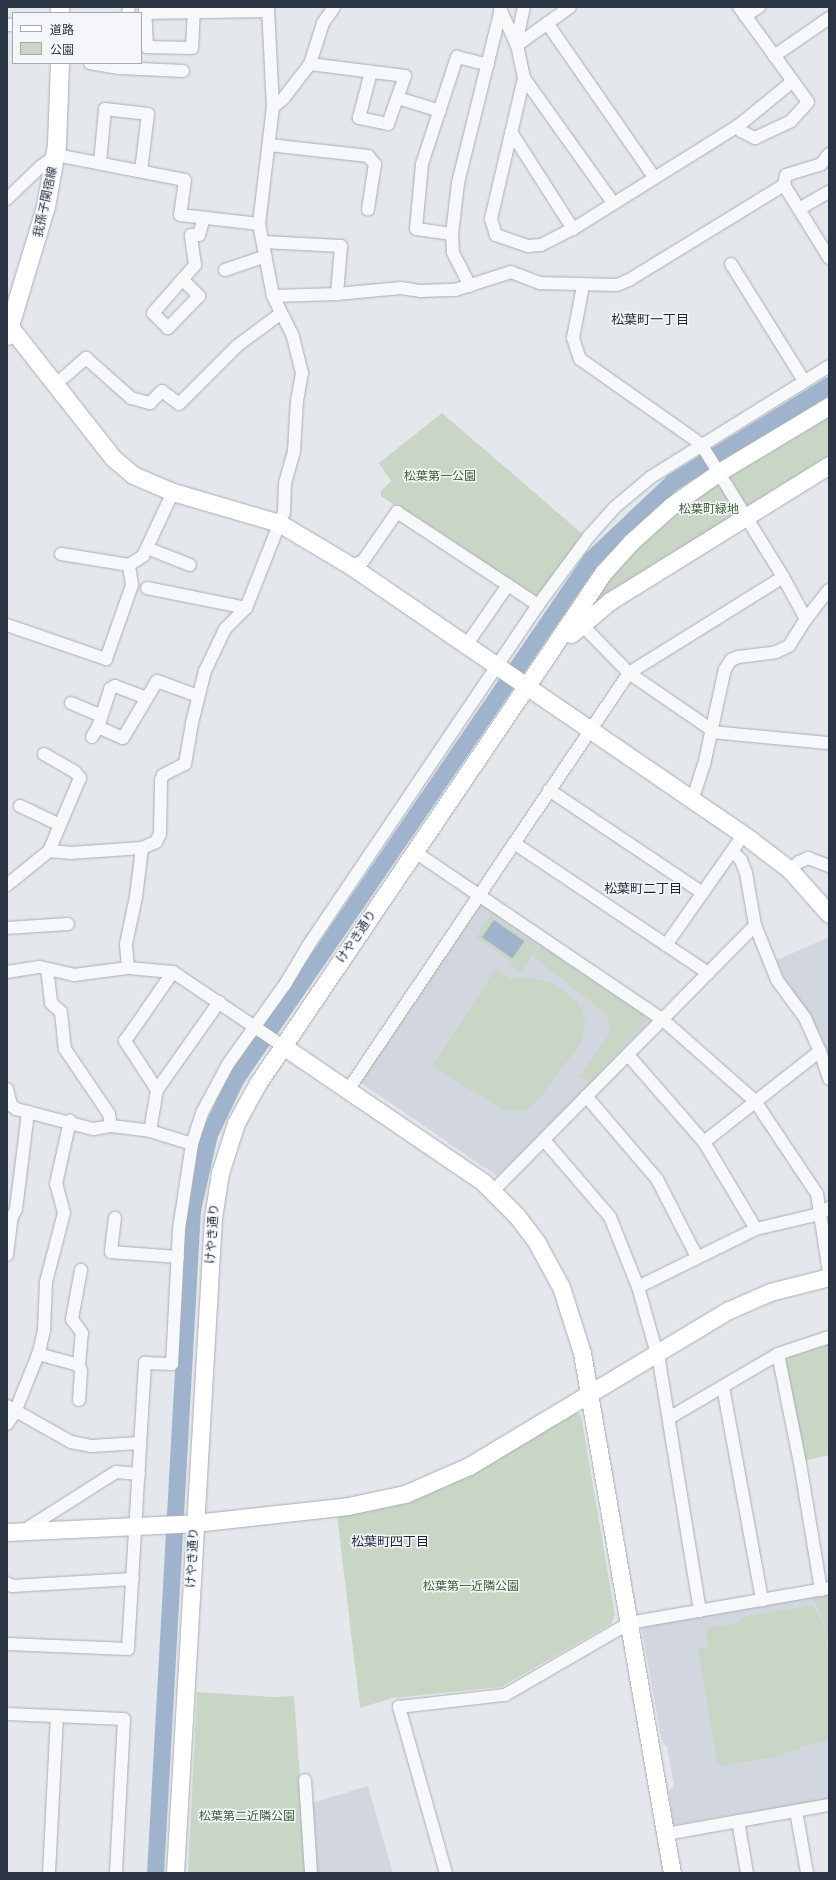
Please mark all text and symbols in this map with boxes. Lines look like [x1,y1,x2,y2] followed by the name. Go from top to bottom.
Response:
[12,12,142,64] legend
[50,23,74,37] text: 道路
[50,43,74,57] text: 公園
[31,165,61,239] street label: 我孫子関宿線
[611,312,689,328] district label: 松葉町一丁目
[404,470,476,484] park label: 松葉第一公園
[679,503,739,517] park label: 松葉町緑地
[604,881,682,897] district label: 松葉町二丁目
[334,908,380,966] street label: けやき通り
[204,1204,222,1264] street label: けやき通り
[184,1528,202,1588] street label: けやき通り
[351,1534,429,1550] district label: 松葉町四丁目
[423,1580,519,1594] park label: 松葉第一近隣公園
[199,1810,295,1824] park label: 松葉第二近隣公園

